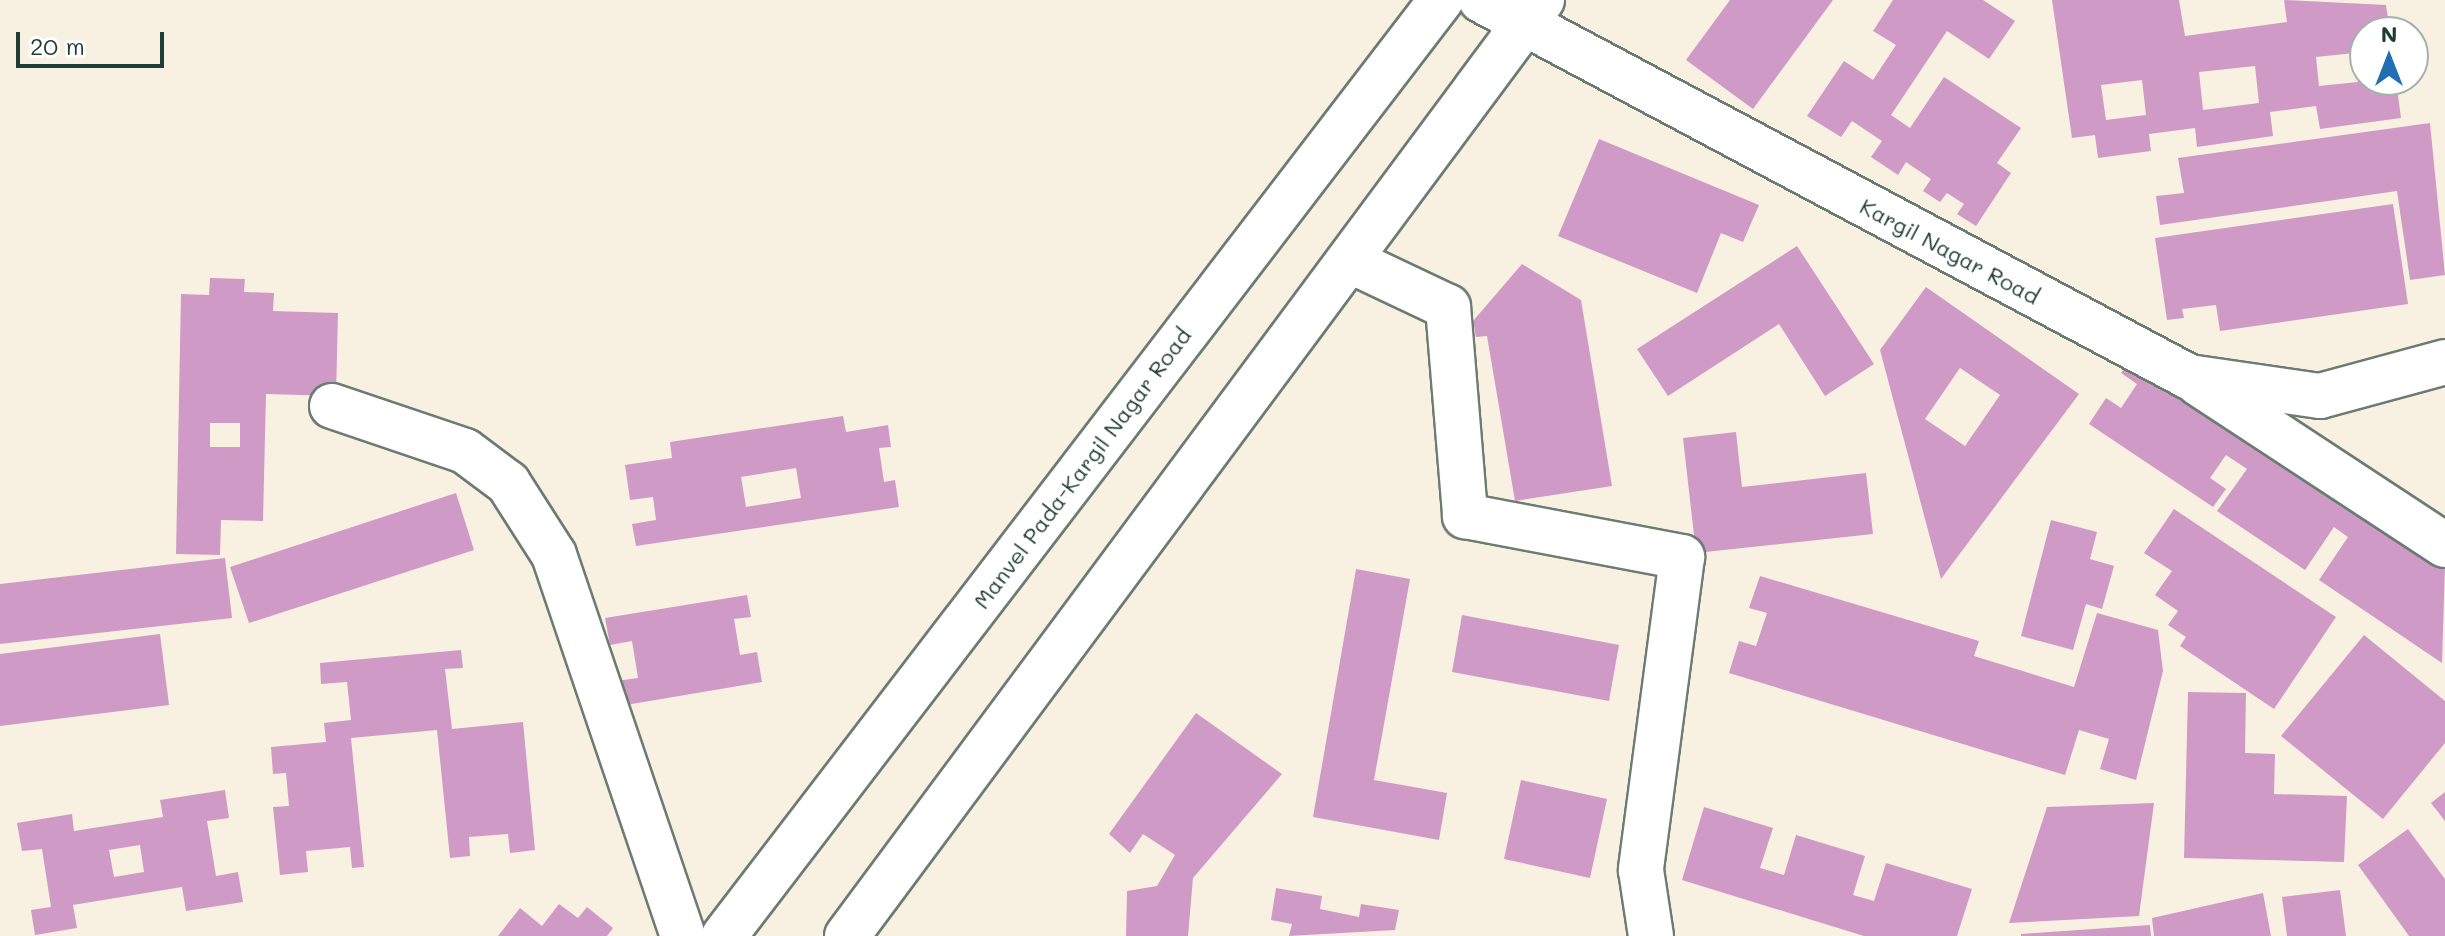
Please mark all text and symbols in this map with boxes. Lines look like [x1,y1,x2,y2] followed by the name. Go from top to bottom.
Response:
[20,16,168,66] scale bar
[2349,16,2429,96] north arrow
[2381,19,2397,48] text: N
[30,30,85,61] text: 20 m
[1856,193,2044,309] street label: Kargil Nagar Road
[968,322,1196,614] street label: Manvel Pada-Kargil Nagar Road

